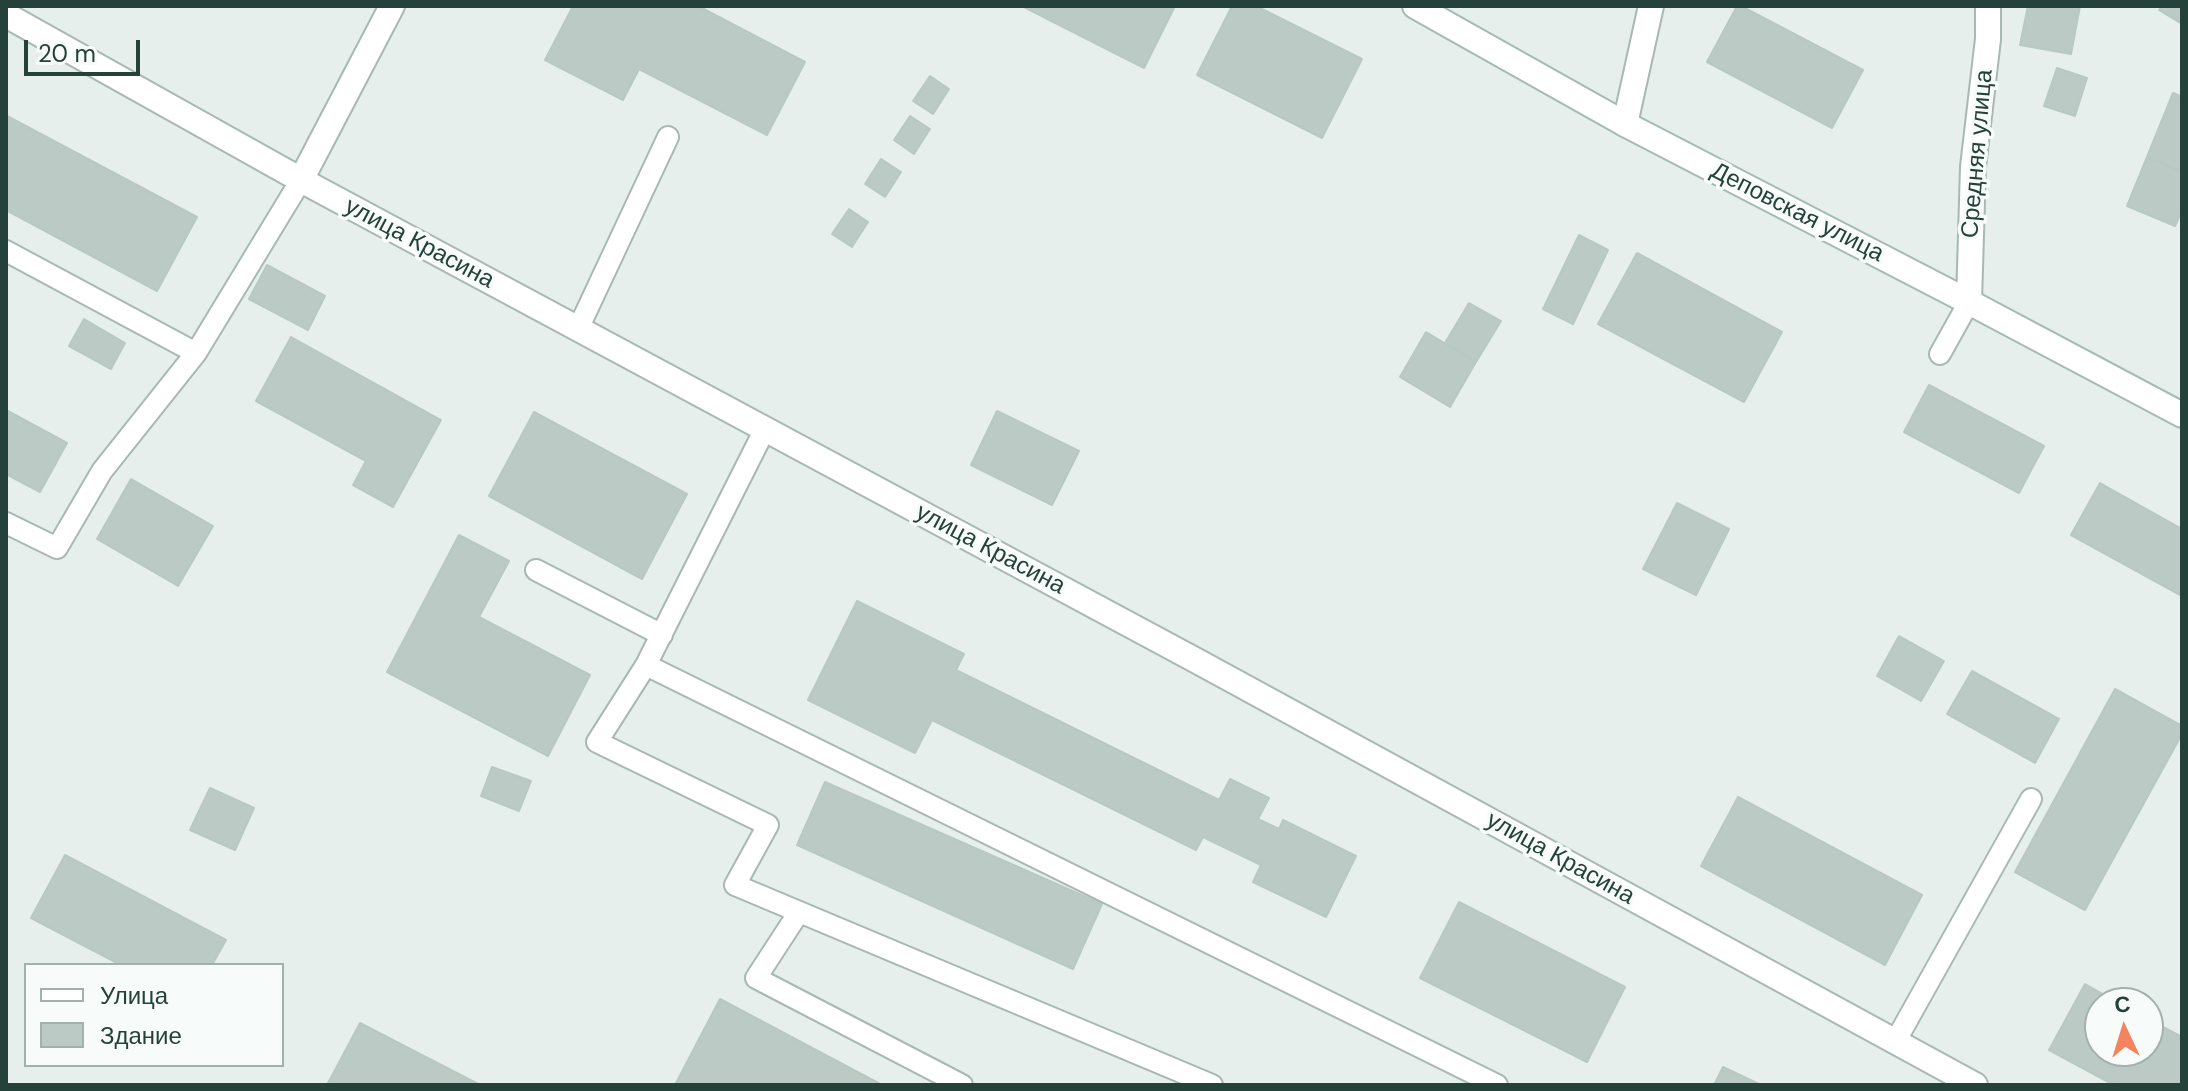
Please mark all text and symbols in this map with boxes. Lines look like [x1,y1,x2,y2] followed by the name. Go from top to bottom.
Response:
[28,24,144,74] scale bar
[38,38,96,69] text: 20 m
[1956,69,2000,239] street label: Средняя улица
[1706,157,1888,269] street label: Деповская улица
[339,193,499,295] street label: улица Красина
[910,499,1070,601] street label: улица Красина
[1481,806,1639,912] street label: улица Красина
[24,963,284,1067] legend
[100,980,168,1011] text: Улица
[2084,987,2164,1067] north arrow
[2113,990,2131,1020] text: С
[100,1020,182,1051] text: Здание

